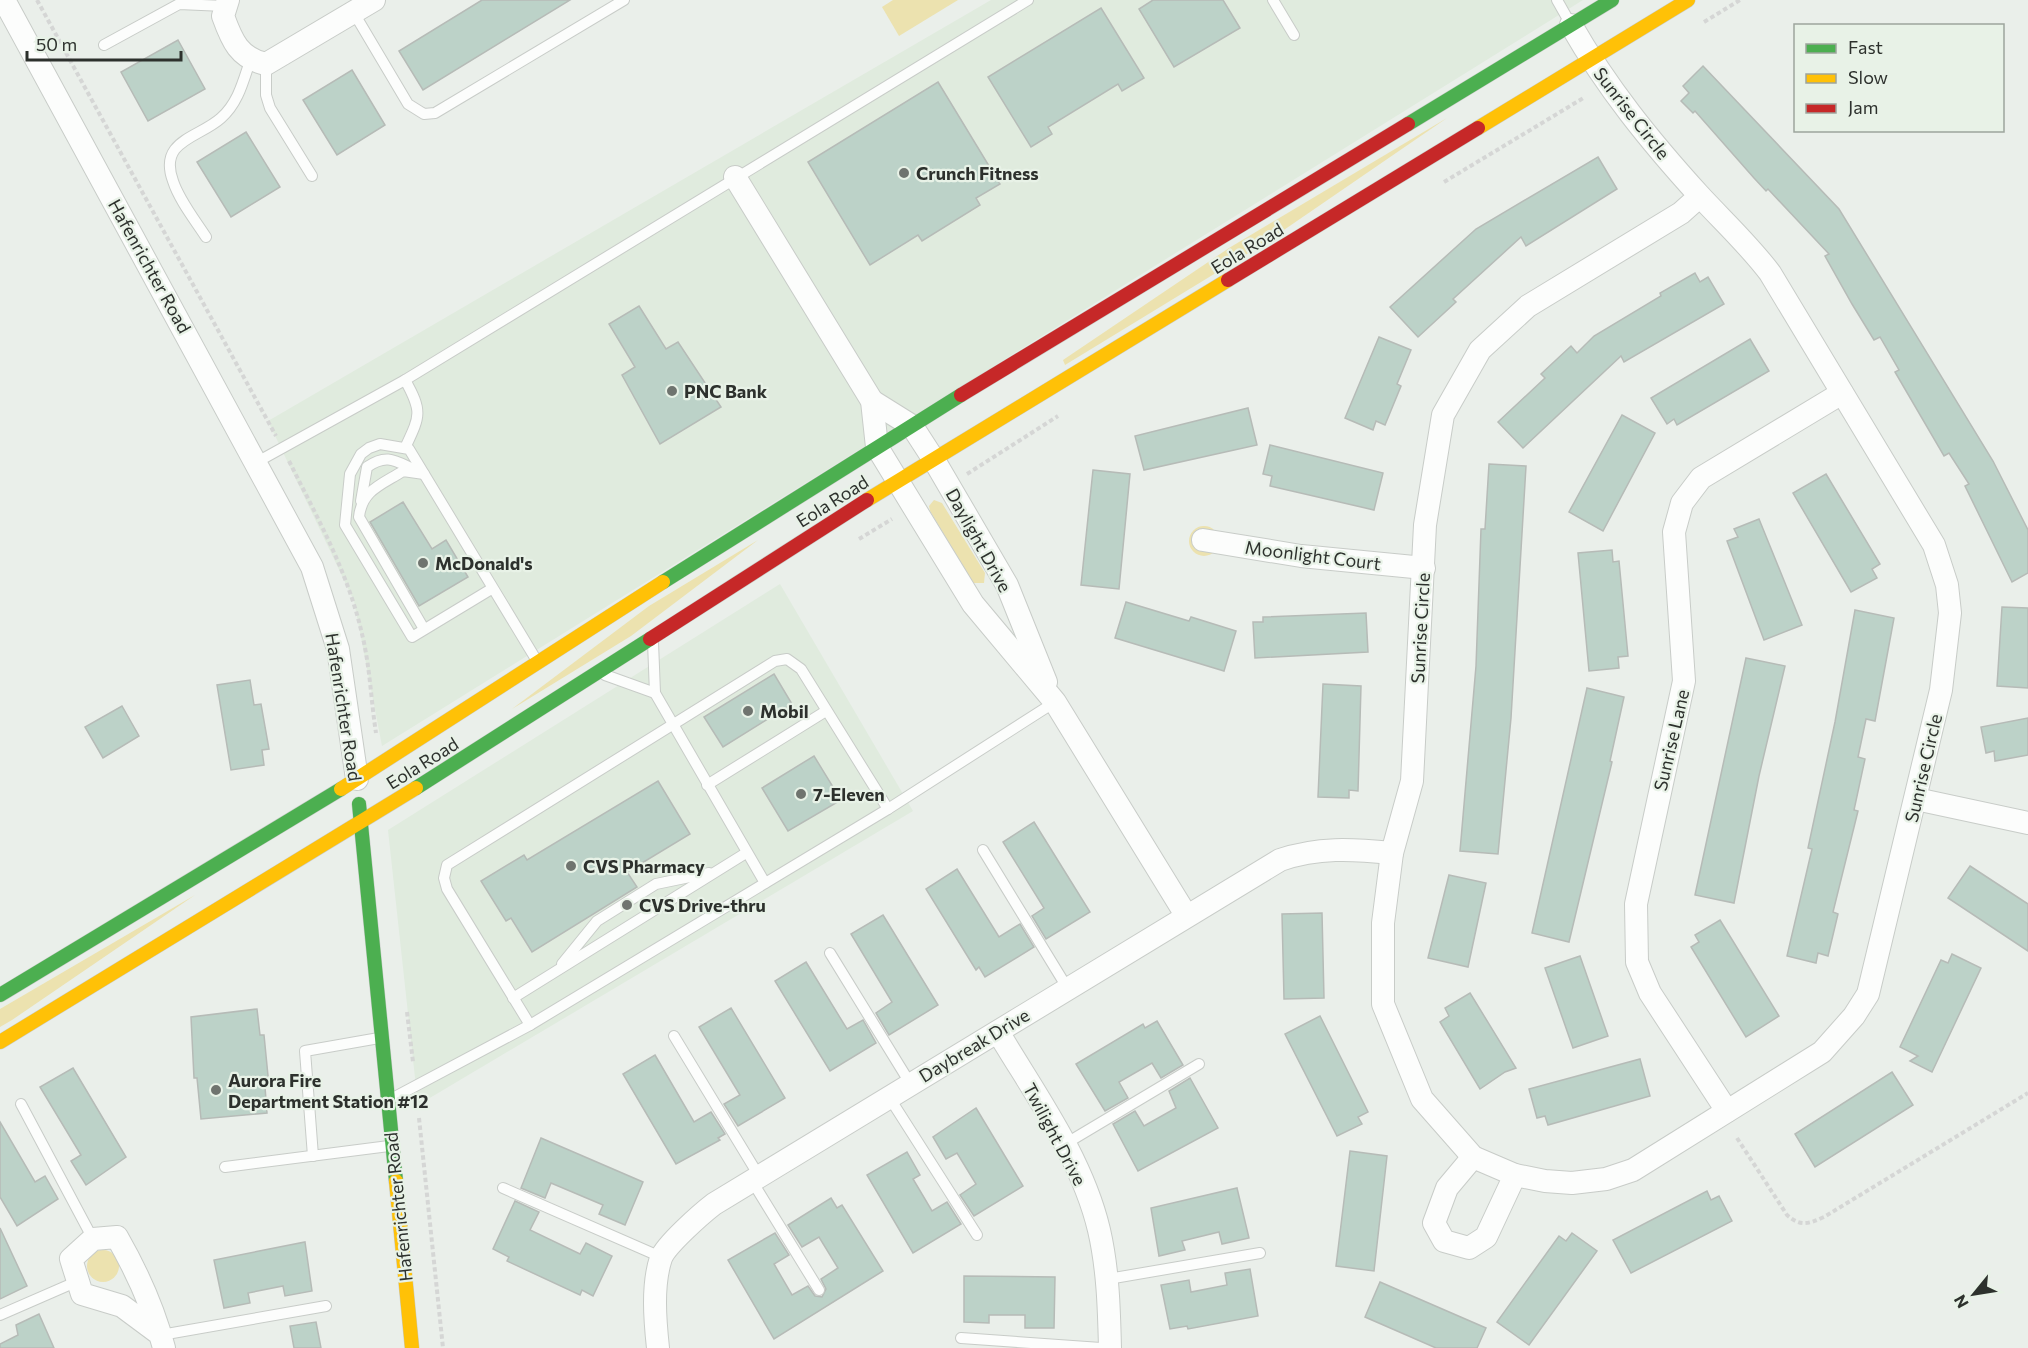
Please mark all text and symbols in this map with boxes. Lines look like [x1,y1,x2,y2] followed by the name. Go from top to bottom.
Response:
[27,24,182,62] scale bar
[1794,24,2004,132] legend
[36,33,77,55] text: 50 m
[1848,36,1883,58] text: Fast
[1589,63,1675,163] street label: Sunrise Circle
[1848,66,1888,88] text: Slow
[1848,96,1878,118] text: Jam
[916,162,1039,184] place label: Crunch Fitness
[897,166,911,180] marker: Crunch Fitness
[104,195,196,337] street label: Hafenrichter Road
[1207,218,1287,278] street label: Eola Road
[684,380,768,402] place label: PNC Bank
[665,384,679,398] marker: PNC Bank
[792,470,872,532] street label: Eola Road
[941,484,1017,596] street label: Daylight Drive
[1244,536,1382,574] street label: Moonlight Court
[435,552,533,574] place label: McDonald's
[416,556,430,570] marker: McDonald's
[1406,572,1434,684] street label: Sunrise Circle
[321,631,367,783] street label: Hafenrichter Road
[1649,687,1693,793] street label: Sunrise Lane
[760,700,809,722] place label: Mobil
[741,704,755,718] marker: Mobil
[1900,712,1946,824] street label: Sunrise Circle
[382,732,462,794] street label: Eola Road
[813,783,885,805] place label: 7-Eleven
[794,787,808,801] marker: 7-Eleven
[583,855,705,877] place label: CVS Pharmacy
[564,859,578,873] marker: CVS Pharmacy
[639,894,766,916] place label: CVS Drive-thru
[620,898,634,912] marker: CVS Drive-thru
[915,1003,1033,1087] street label: Daybreak Drive
[228,1069,428,1112] place label: Aurora Fire Department Station #12
[1019,1079,1091,1189] street label: Twilight Drive
[209,1083,223,1097] marker: Aurora Fire Department Station #12
[379,1131,417,1283] street label: Hafenrichter Road
[1944,1264,2004,1324] north arrow
[1949,1292,1972,1312] text: N

